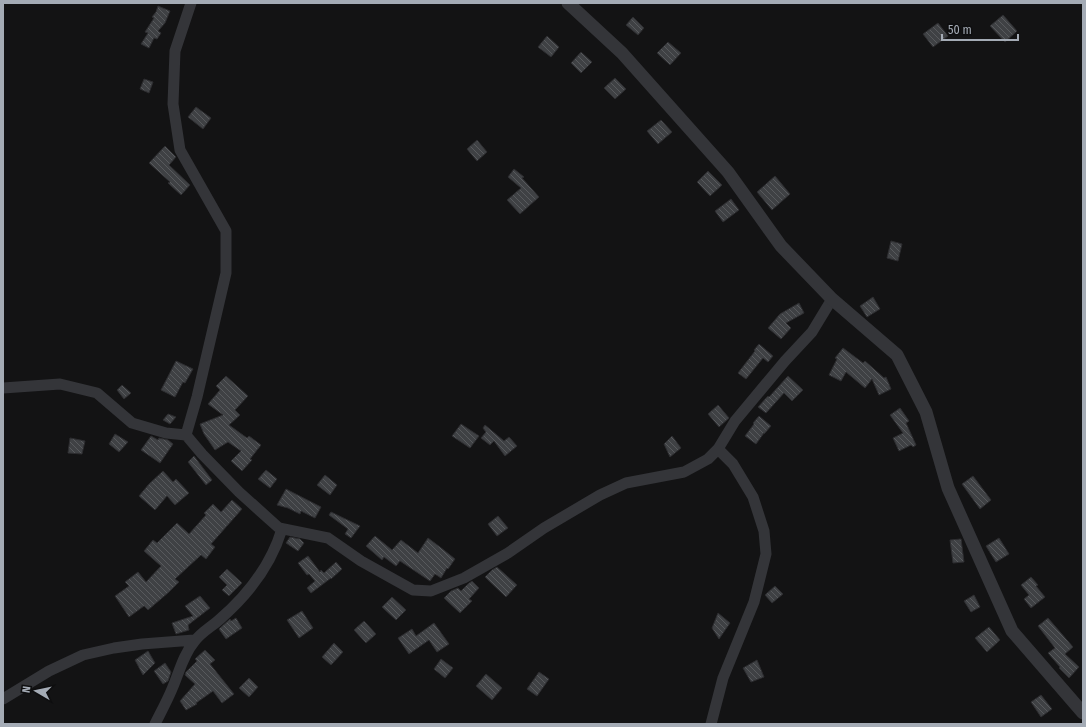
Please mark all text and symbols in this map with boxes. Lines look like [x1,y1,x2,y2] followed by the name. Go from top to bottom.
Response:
[942,16,1018,42] scale bar
[948,23,972,37] text: 50 m
[16,671,56,711] north arrow
[20,685,34,694] text: N

